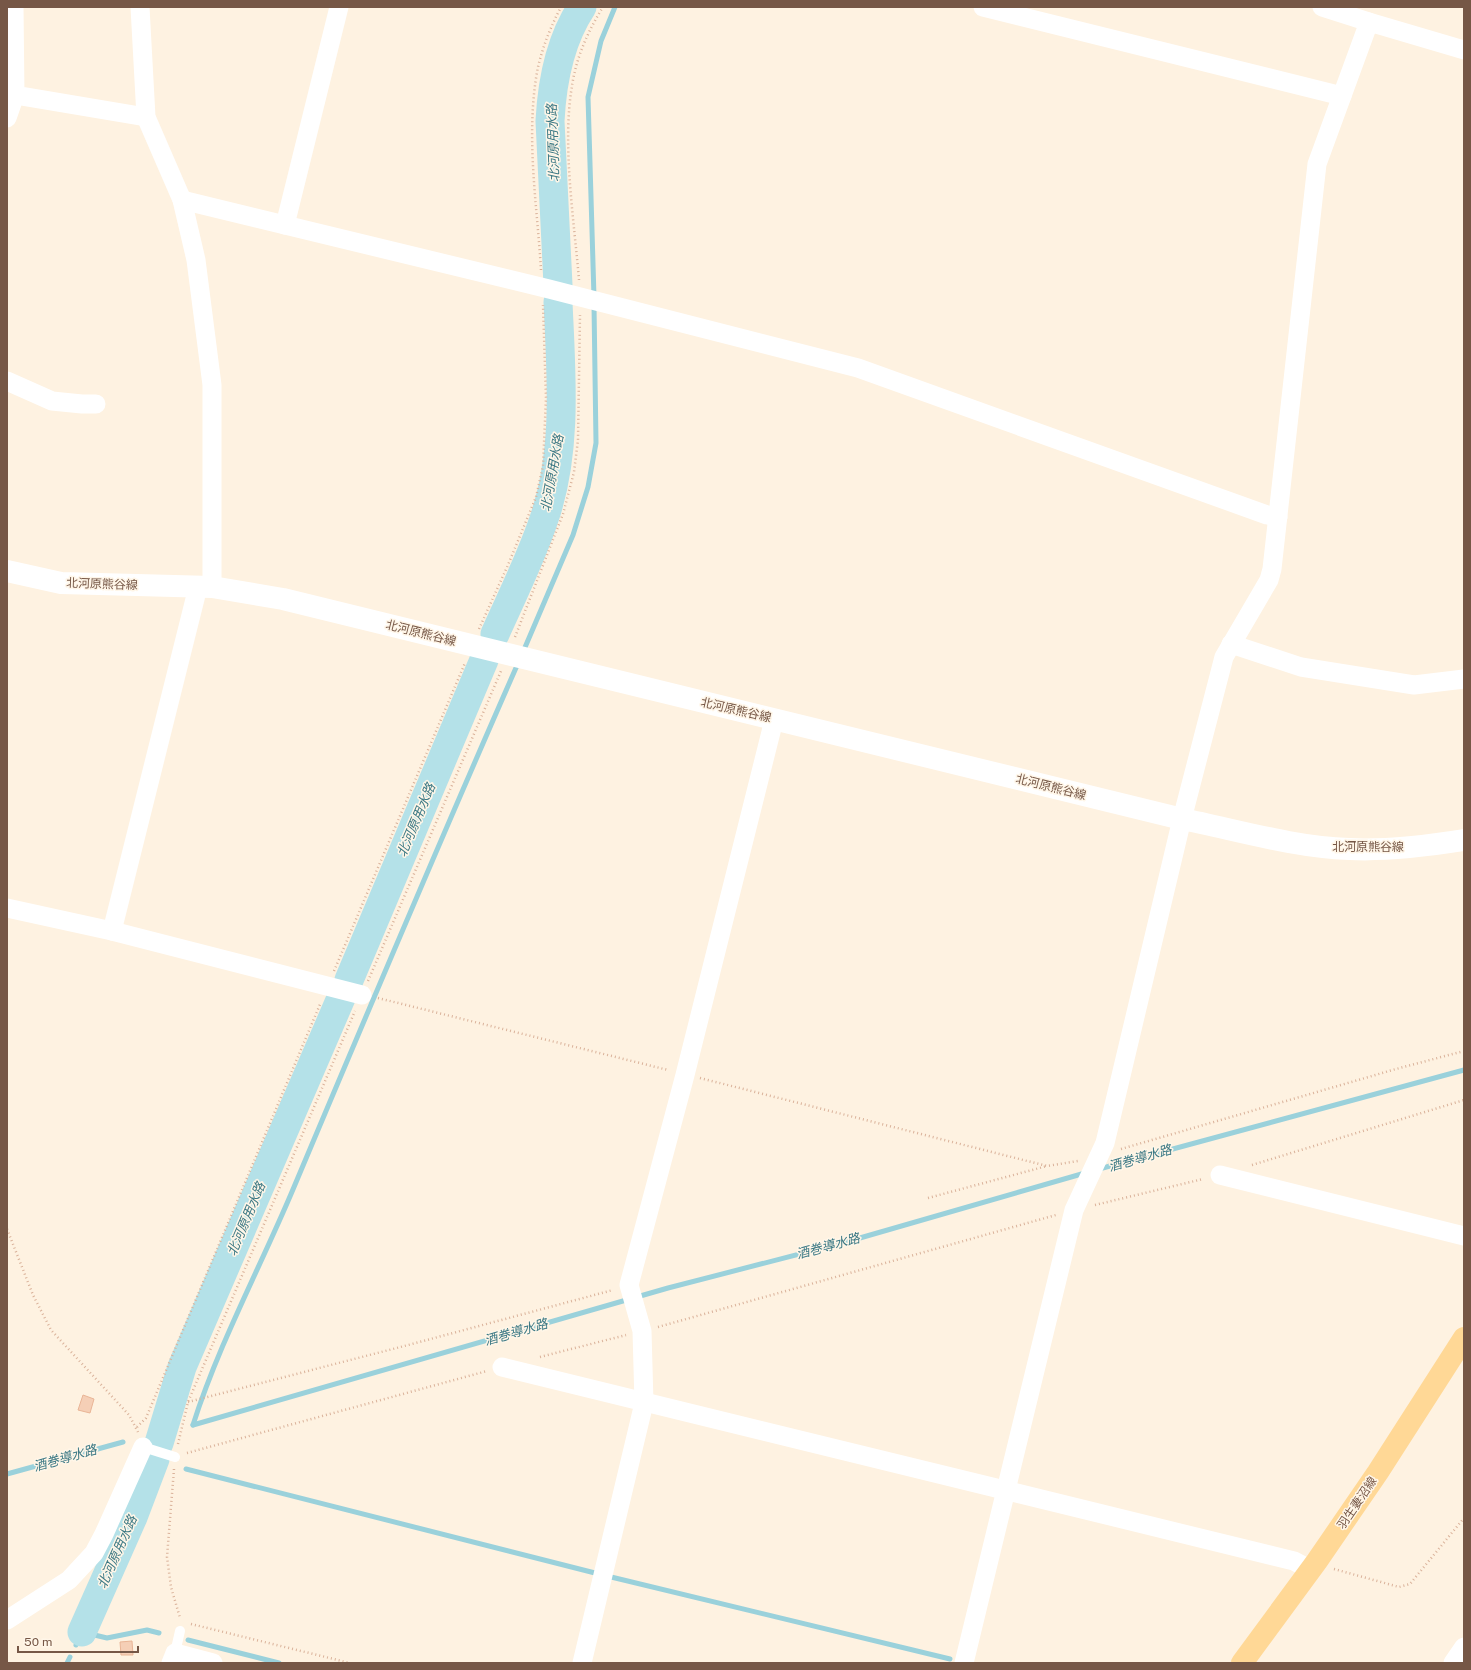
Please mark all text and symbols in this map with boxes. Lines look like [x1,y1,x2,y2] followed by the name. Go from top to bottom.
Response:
[544,103,562,182] water label: 北河原用水路
[538,432,566,513] water label: 北河原用水路
[66,576,138,592] street label: 北河原熊谷線
[384,617,458,649] street label: 北河原熊谷線
[699,695,773,725] street label: 北河原熊谷線
[1014,771,1088,803] street label: 北河原熊谷線
[394,780,439,859] water label: 北河原用水路
[1332,840,1404,854] street label: 北河原熊谷線
[1107,1142,1174,1174] water label: 酒巻導水路
[224,1179,269,1258] water label: 北河原用水路
[795,1230,862,1262] water label: 酒巻導水路
[483,1316,550,1348] water label: 酒巻導水路
[32,1442,99,1474] water label: 酒巻導水路
[1334,1474,1380,1532] street label: 羽生妻沼線
[94,1512,140,1591] water label: 北河原用水路
[18,1628,138,1654] scale bar
[24,1635,52,1649] text: 50 m

